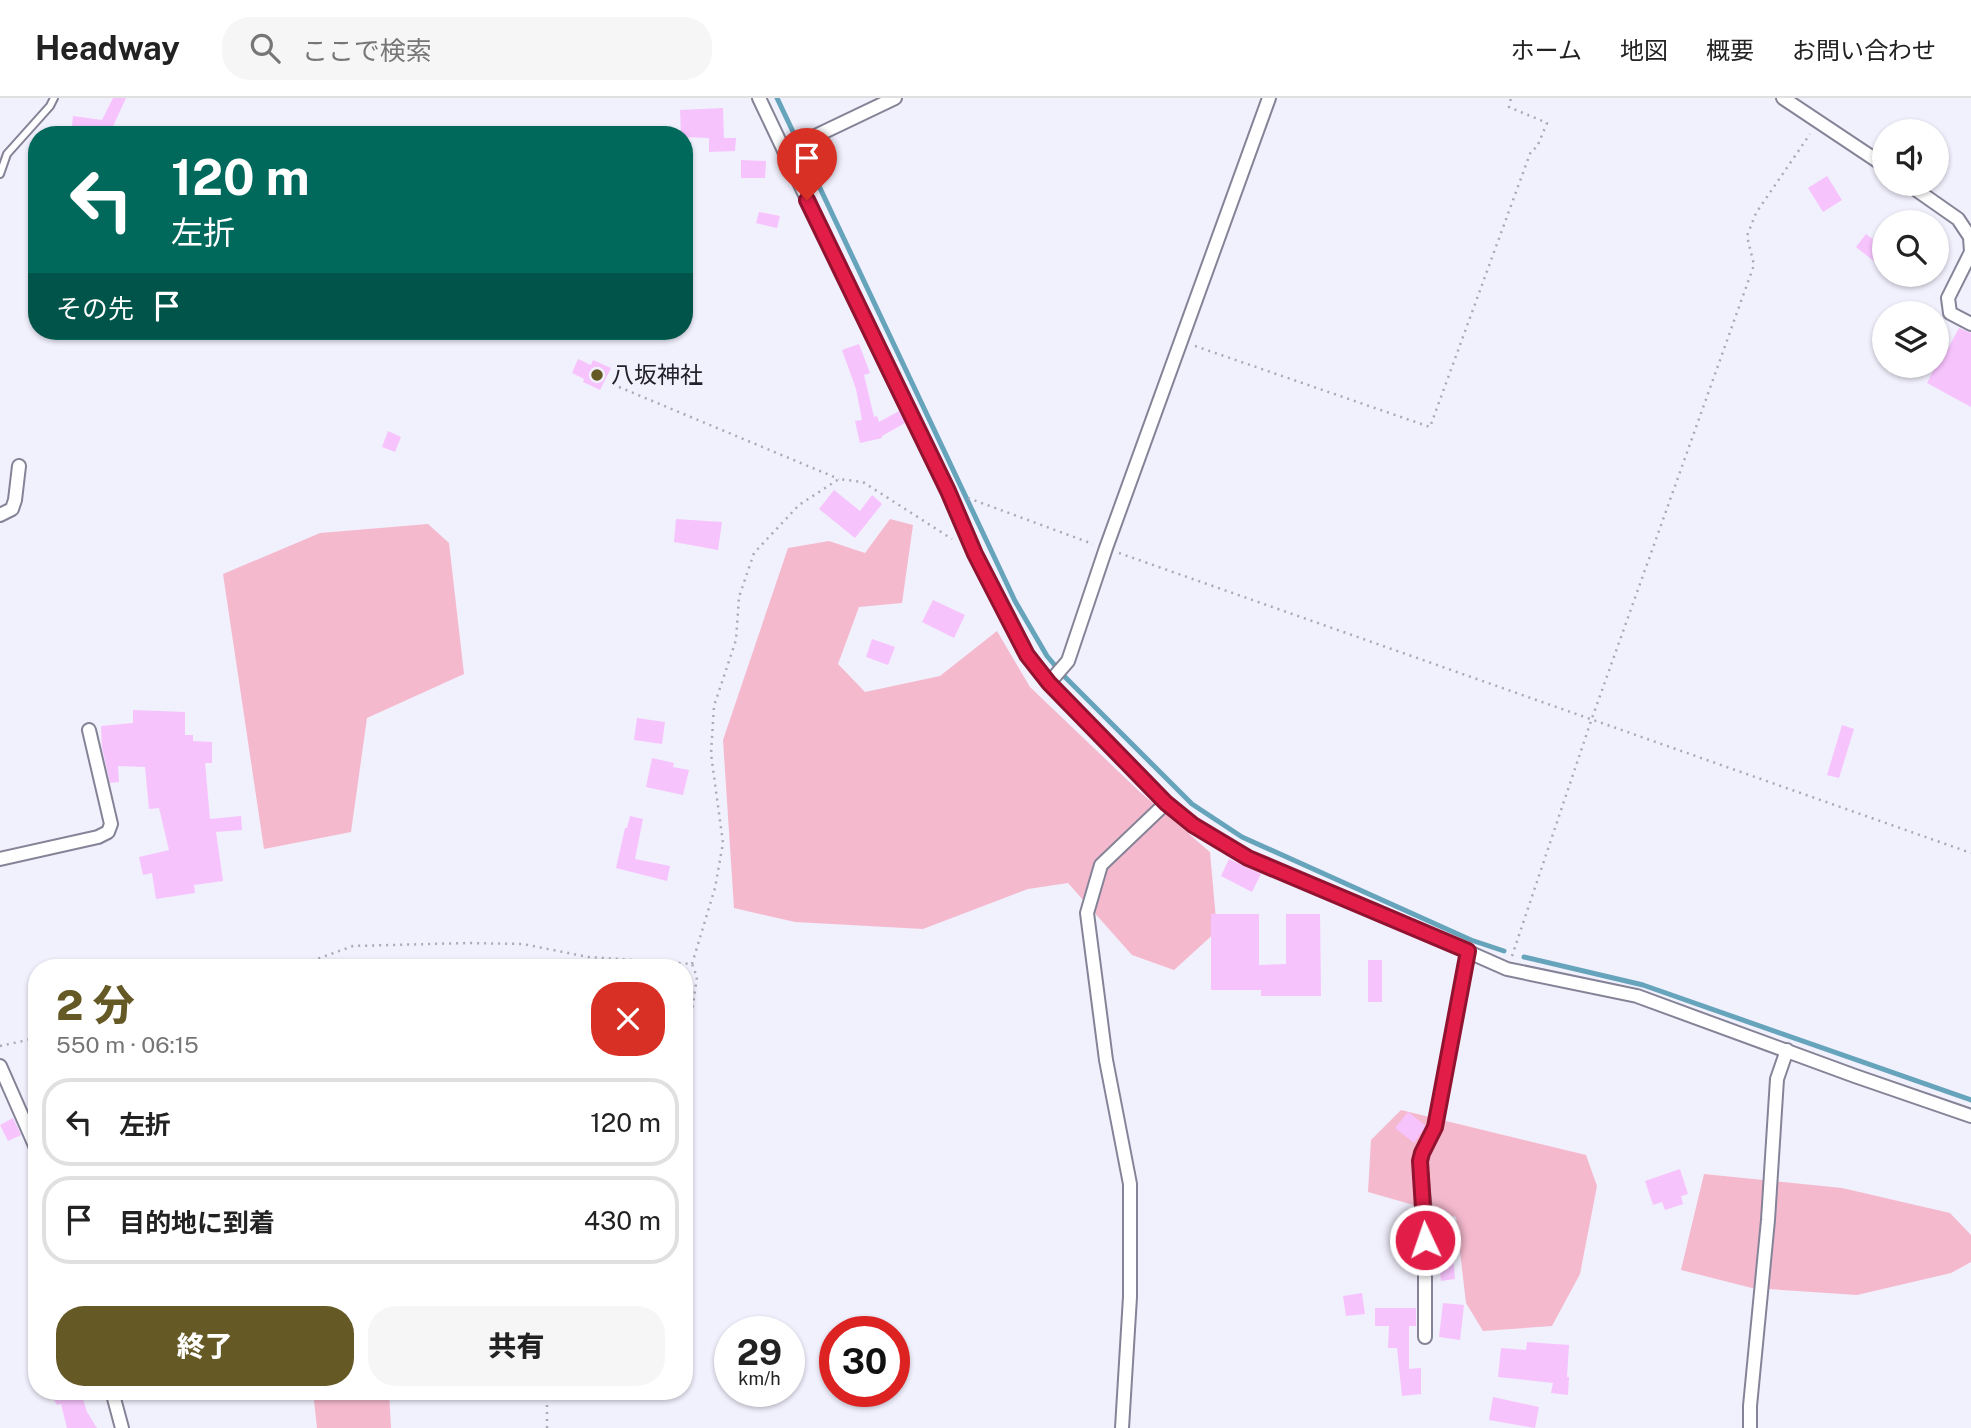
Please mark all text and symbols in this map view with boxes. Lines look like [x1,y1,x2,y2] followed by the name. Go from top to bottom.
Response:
[222,17,712,80] search box
[35,29,180,67] text: Headway
[246,29,284,67] icon: search
[302,35,432,66] text: ここで検索
[1511,36,1582,64] text: ホーム
[1620,36,1668,64] text: 地図
[1706,36,1754,64] text: 概要
[1792,36,1936,64] text: お問い合わせ
[1872,119,1949,378] map controls
[1872,119,1949,196] button: sound
[777,128,837,200] pin
[788,139,826,177] icon: arrive
[171,148,310,206] text: 120 m
[56,154,147,245] icon: left
[1872,210,1949,287] button: search
[171,214,235,251] text: 左折
[148,287,186,325] icon: arrive
[56,293,134,324] text: その先
[1872,301,1949,378] button: layers
[611,361,703,388] place label: 八坂神社
[589,367,605,383] marker: 八坂神社
[56,980,135,1029] text: 2 分
[591,982,665,1056] button: close
[56,1031,199,1058] text: 550 m · 06:15
[60,1103,98,1141] icon: left
[590,1107,661,1138] text: 120 m
[119,1109,171,1140] text: 左折
[60,1201,98,1239] icon: arrive
[1388,1203,1462,1277] position arrow
[584,1205,661,1236] text: 430 m
[119,1207,275,1238] text: 目的地に到着
[56,1306,354,1386] button: 終了
[368,1306,665,1386] button: 共有
[819,1316,910,1407] speed limit sign: 30
[737,1332,782,1373] text: 29
[738,1368,781,1389] text: km/h

